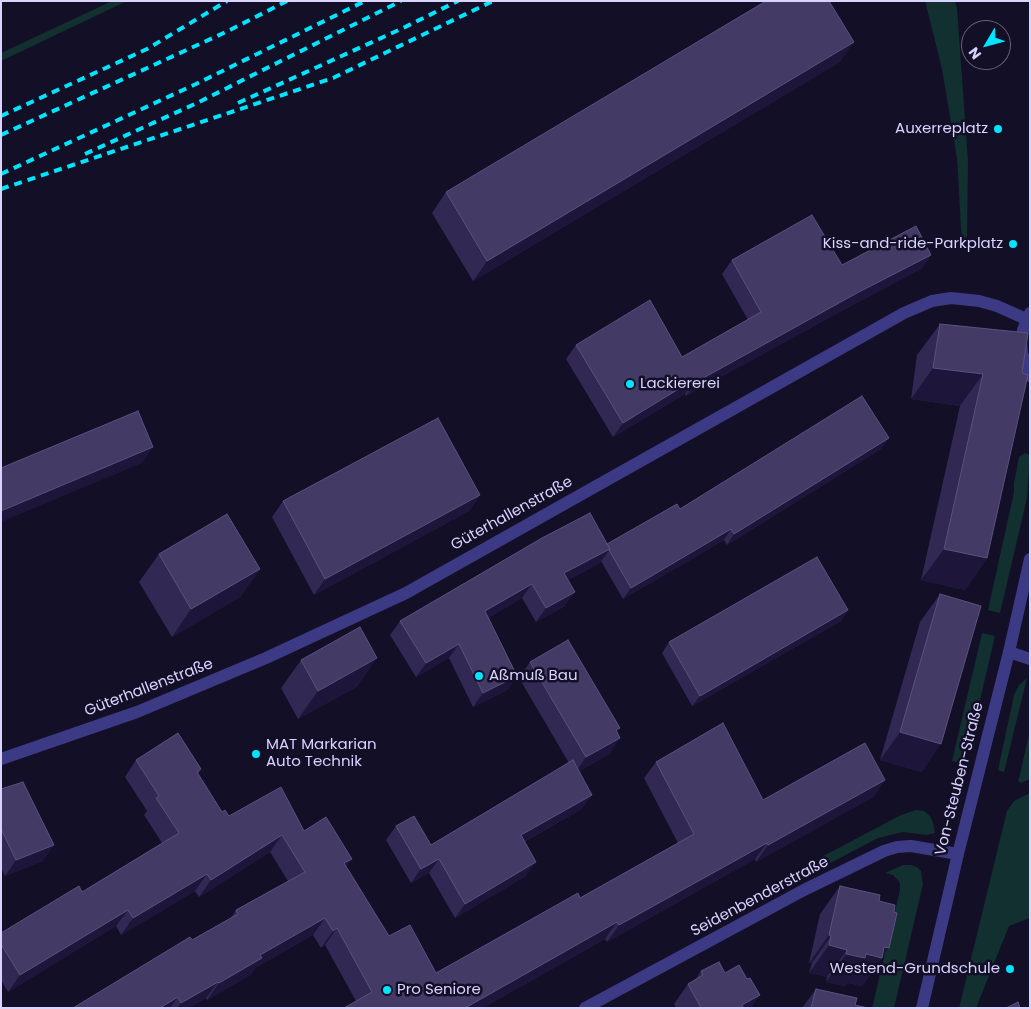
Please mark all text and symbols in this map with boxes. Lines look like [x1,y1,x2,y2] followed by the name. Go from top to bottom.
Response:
[961,20,1011,70] north arrow
[964,43,986,64] text: N
[895,120,988,138] place label: Auxerreplatz
[992,123,1004,135] marker: Auxerreplatz
[823,235,1003,253] place label: Kiss-and-ride-Parkplatz
[1007,238,1019,250] marker: Kiss-and-ride-Parkplatz
[640,375,720,393] place label: Lackiererei
[624,378,636,390] marker: Lackiererei
[448,473,576,555] street label: Güterhallenstraße
[82,655,216,721] street label: Güterhallenstraße
[489,667,578,685] place label: Aßmuß Bau
[473,670,485,682] marker: Aßmuß Bau
[932,700,988,858] street label: Von-Steuben-Straße
[266,736,377,771] place label: MAT Markarian Auto Technik
[250,748,262,760] marker: MAT Markarian Auto Technik
[688,853,832,941] street label: Seidenbenderstraße
[830,960,1000,978] place label: Westend-Grundschule
[1004,963,1016,975] marker: Westend-Grundschule
[397,981,481,999] place label: Pro Seniore
[381,984,393,996] marker: Pro Seniore

